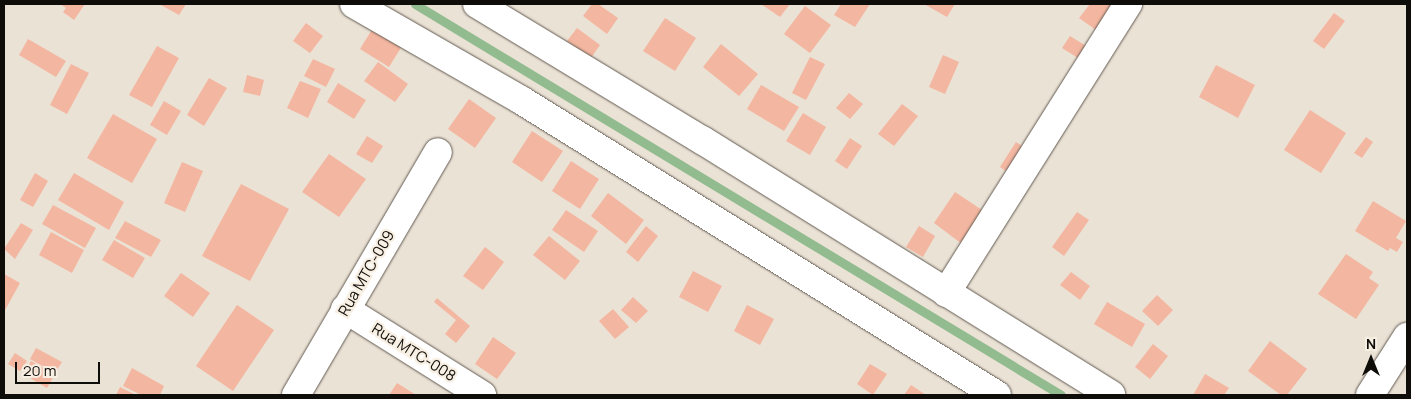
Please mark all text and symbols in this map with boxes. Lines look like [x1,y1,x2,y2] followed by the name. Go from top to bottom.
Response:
[334,227,398,319] street label: Rua MTC-009
[369,319,459,385] street label: Rua MTC-008
[1346,334,1396,384] north arrow
[1366,334,1376,353] text: N
[18,352,102,384] scale bar
[23,360,56,381] text: 20 m

